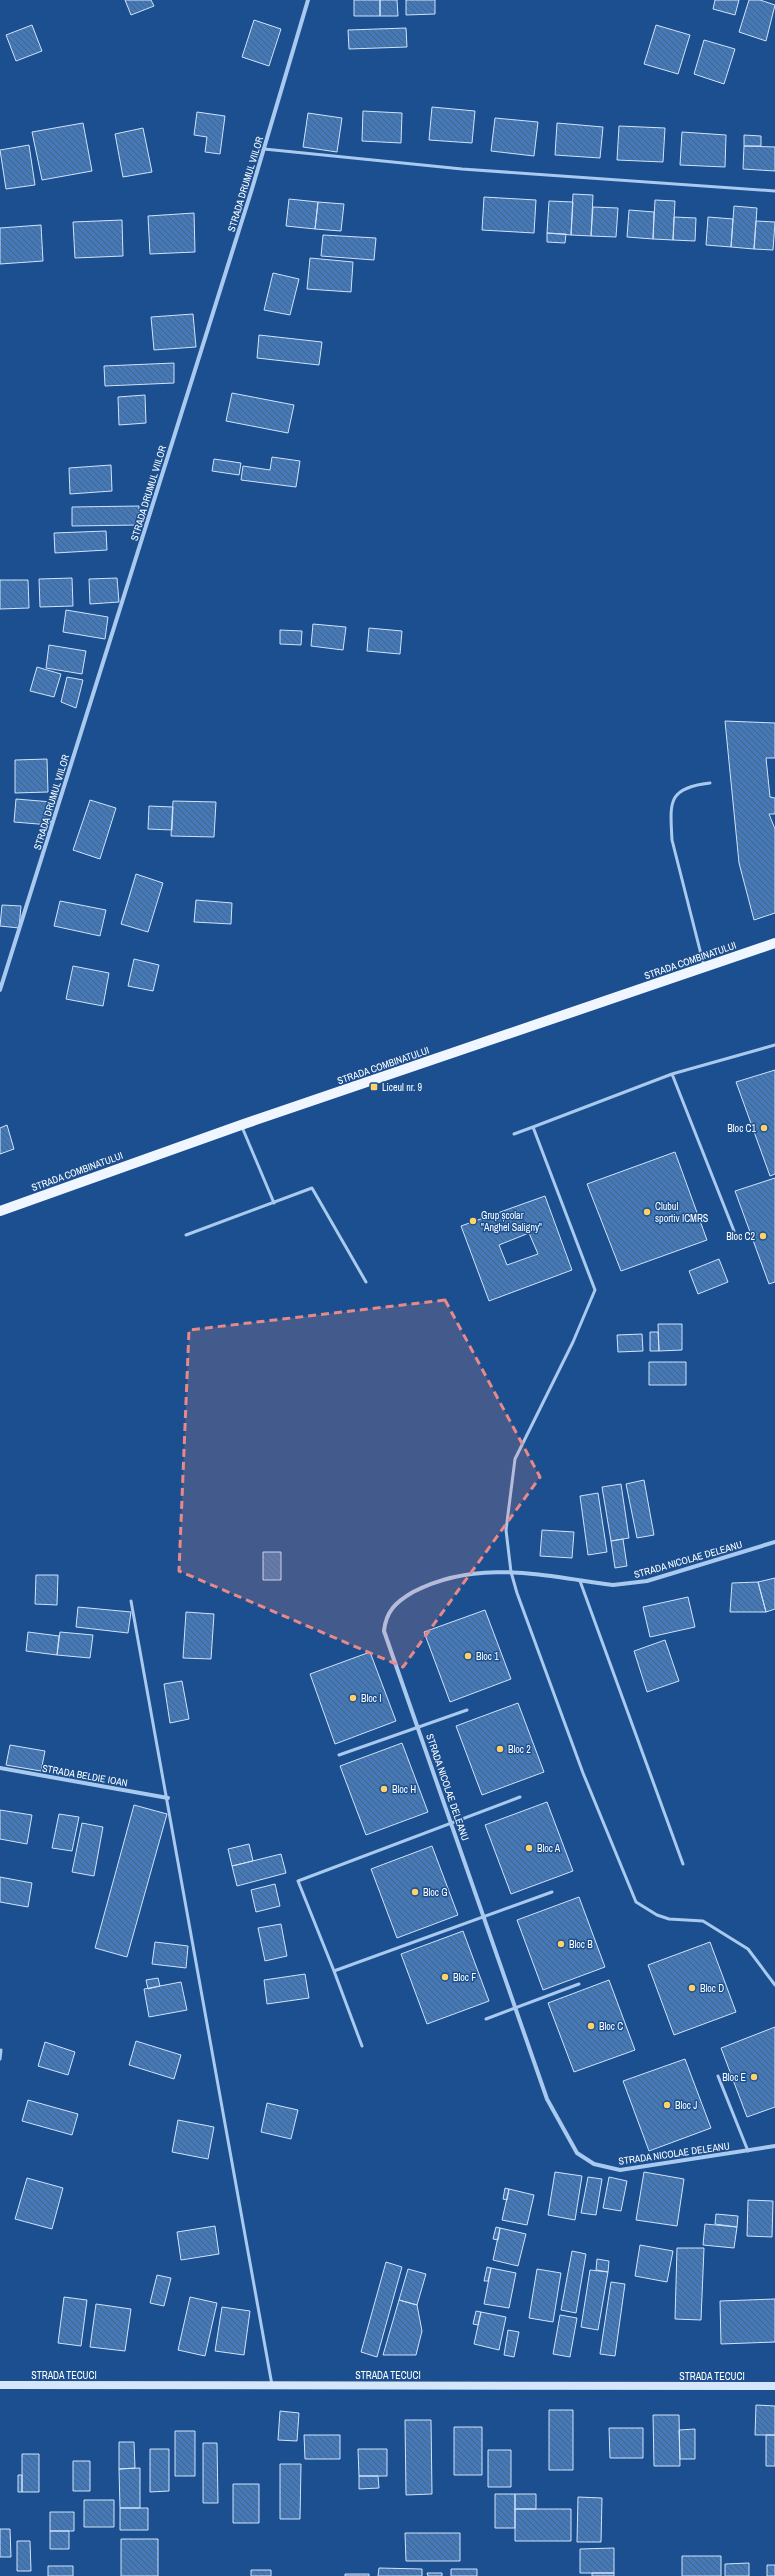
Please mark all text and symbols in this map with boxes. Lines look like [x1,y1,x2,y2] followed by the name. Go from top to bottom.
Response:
[225,135,266,233] street label: STRADA DRUMUL VIILOR
[128,444,169,542] street label: STRADA DRUMUL VIILOR
[31,753,72,851] street label: STRADA DRUMUL VIILOR
[642,939,738,982] street label: STRADA COMBINATULUI
[335,1044,431,1087] street label: STRADA COMBINATULUI
[382,1081,423,1094] place label: Liceul nr. 9
[369,1082,379,1092] marker: Liceul nr. 9
[727,1122,756,1135] place label: Bloc C1
[759,1123,769,1133] marker: Bloc C1
[30,1149,125,1194] street label: STRADA COMBINATULUI
[655,1200,709,1225] place label: Clubul sportiv ICMRS
[642,1207,652,1217] marker: Clubul sportiv ICMRS
[481,1209,542,1234] place label: Grup școlar "Anghel Saligny"
[468,1216,478,1226] marker: Grup școlar "Anghel Saligny"
[726,1230,755,1243] place label: Bloc C2
[758,1231,768,1241] marker: Bloc C2
[632,1538,744,1581] street label: STRADA NICOLAE DELEANU
[476,1650,499,1663] place label: Bloc 1
[463,1651,473,1661] marker: Bloc 1
[361,1692,382,1705] place label: Bloc I
[348,1693,358,1703] marker: Bloc I
[423,1732,472,1842] street label: STRADA NICOLAE DELEANU
[508,1743,531,1756] place label: Bloc 2
[495,1744,505,1754] marker: Bloc 2
[41,1762,129,1789] street label: STRADA BELDIE IOAN
[392,1783,416,1796] place label: Bloc H
[379,1784,389,1794] marker: Bloc H
[537,1842,561,1855] place label: Bloc A
[524,1843,534,1853] marker: Bloc A
[423,1886,448,1899] place label: Bloc G
[410,1887,420,1897] marker: Bloc G
[569,1938,593,1951] place label: Bloc B
[556,1939,566,1949] marker: Bloc B
[453,1971,476,1984] place label: Bloc F
[440,1972,450,1982] marker: Bloc F
[700,1982,724,1995] place label: Bloc D
[687,1983,697,1993] marker: Bloc D
[599,2020,623,2033] place label: Bloc C
[586,2021,596,2031] marker: Bloc C
[722,2071,746,2084] place label: Bloc E
[749,2072,759,2082] marker: Bloc E
[675,2099,697,2112] place label: Bloc J
[662,2100,672,2110] marker: Bloc J
[618,2139,731,2168] street label: STRADA NICOLAE DELEANU
[31,2369,97,2382] street label: STRADA TECUCI
[355,2369,421,2382] street label: STRADA TECUCI
[679,2370,745,2383] street label: STRADA TECUCI

